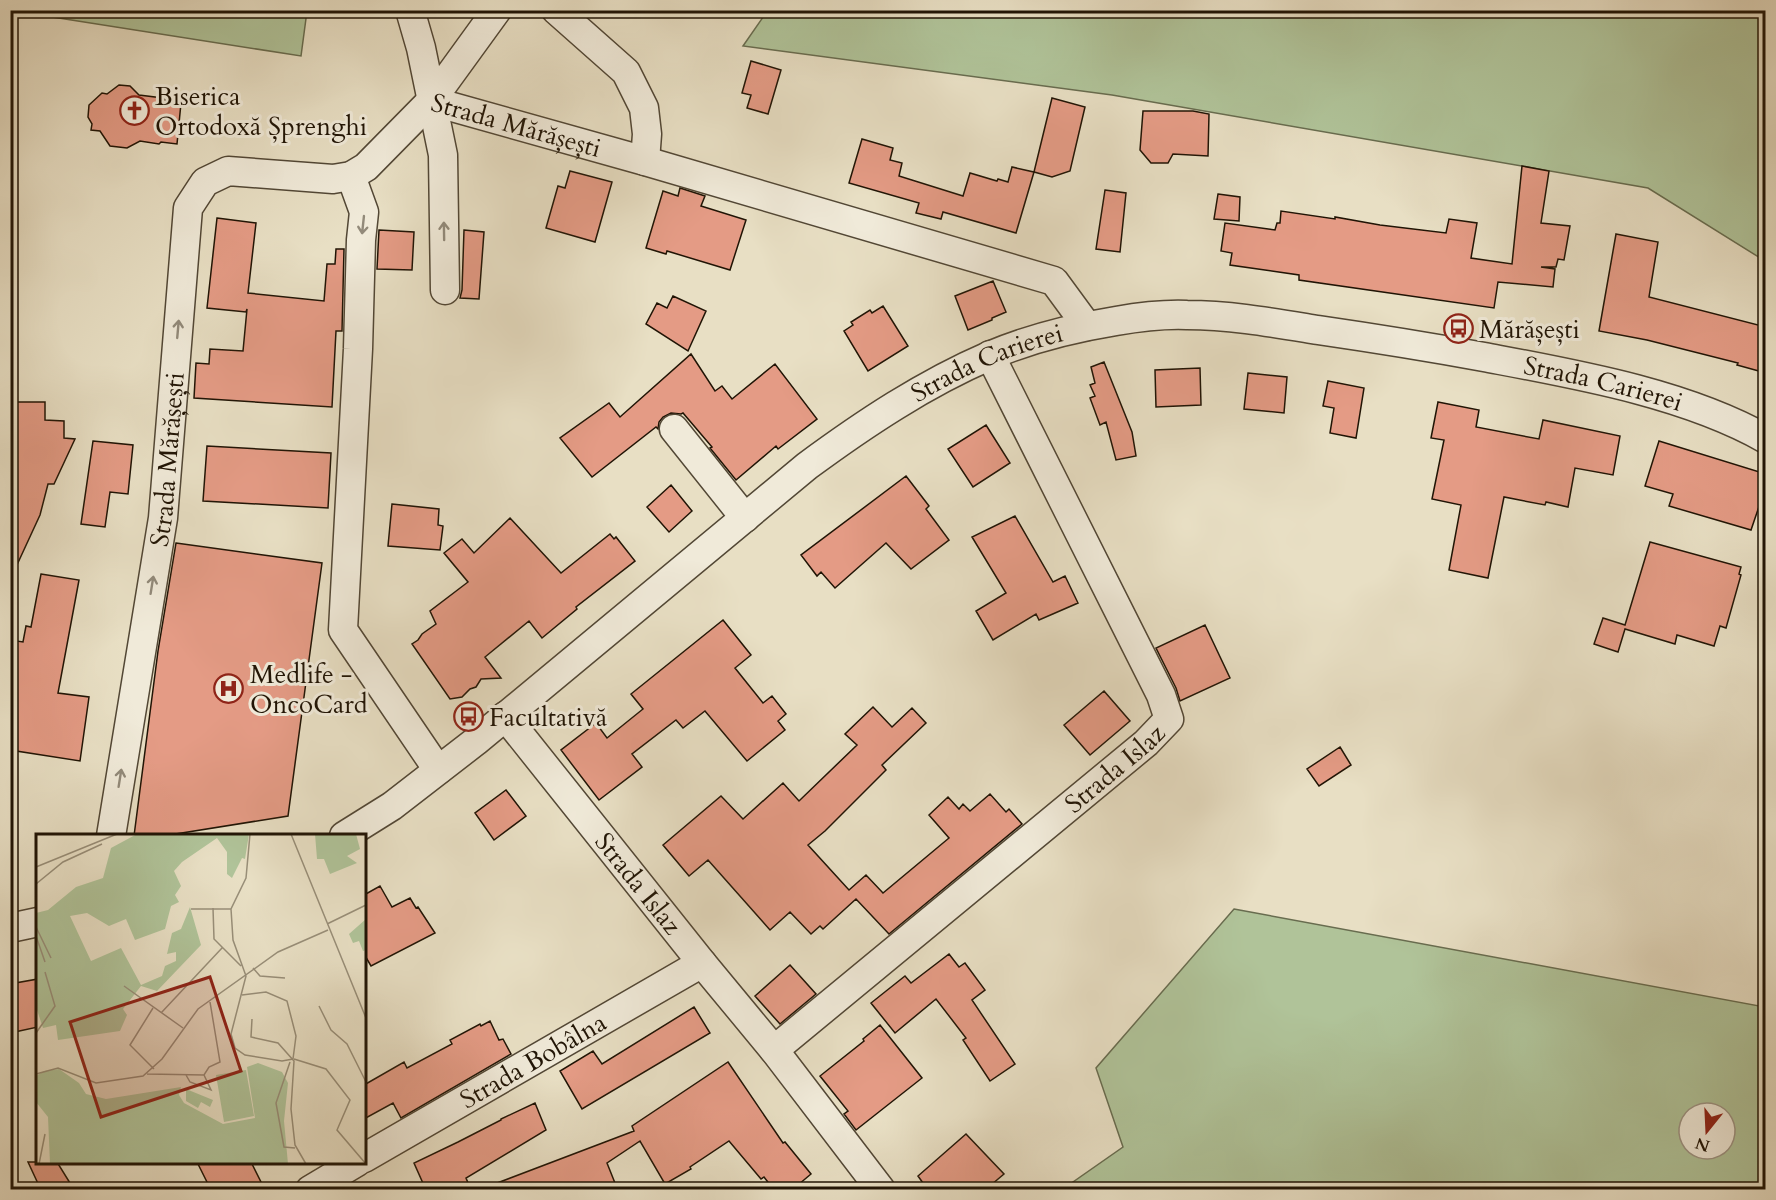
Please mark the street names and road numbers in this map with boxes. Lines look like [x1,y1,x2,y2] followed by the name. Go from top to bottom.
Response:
[427,84,605,165] street label: Strada Mărășești
[904,315,1066,410] street label: Strada Carierei
[1521,347,1687,419] street label: Strada Carierei
[141,371,192,549] street label: Strada Mărășești
[1057,716,1173,821] street label: Strada Islaz
[587,825,690,942] street label: Strada Islaz
[453,1005,613,1117] street label: Strada Bobâlna

